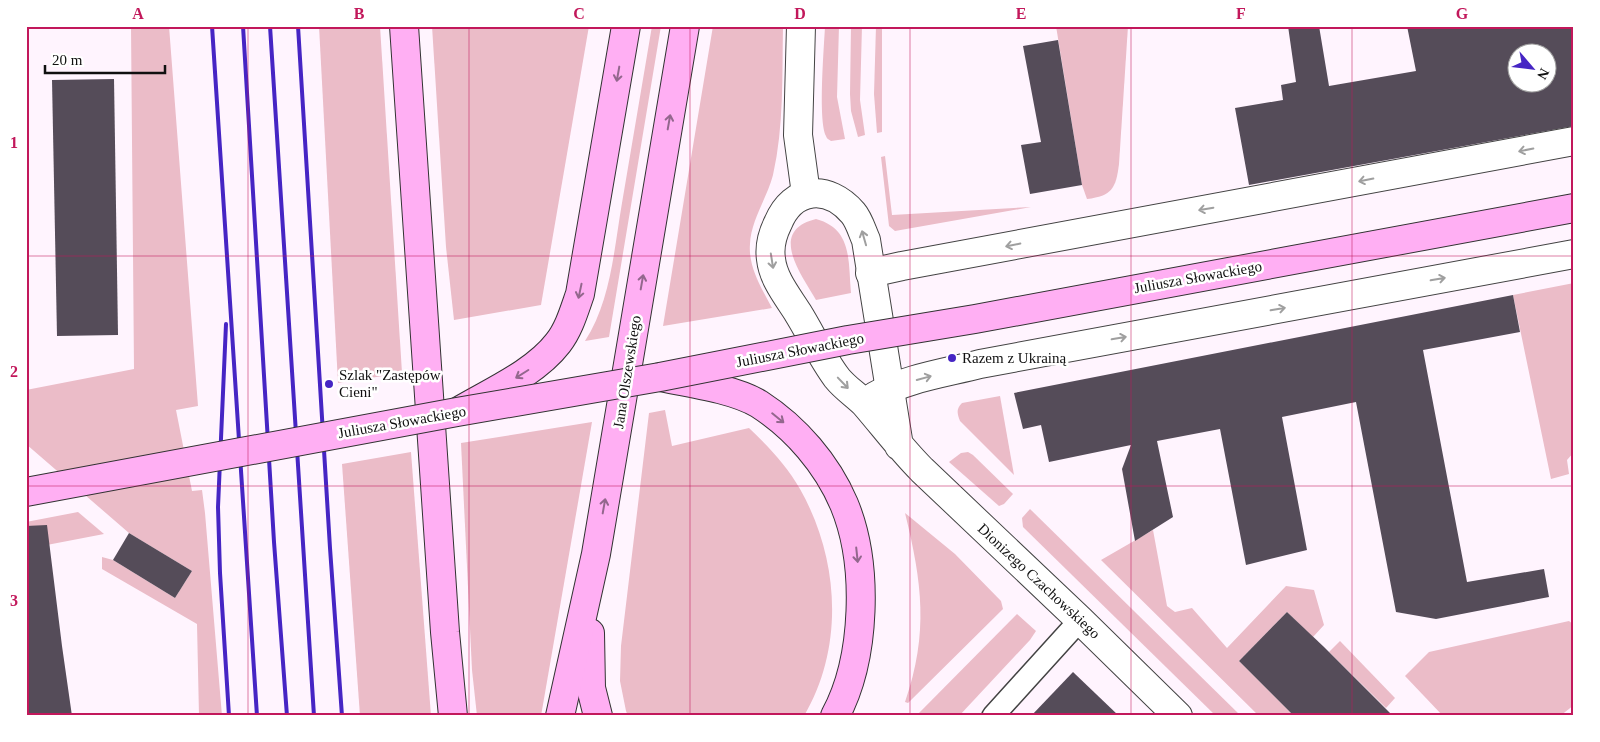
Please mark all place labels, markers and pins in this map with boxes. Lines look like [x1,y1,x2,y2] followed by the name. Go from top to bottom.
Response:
[962,350,1066,366] place label: Razem z Ukrainą
[946,352,958,364] marker: Razem z Ukrainą
[339,367,441,400] place label: Szlak "Zastępów Cieni"
[323,378,335,390] marker: Szlak "Zastępów Cieni"

